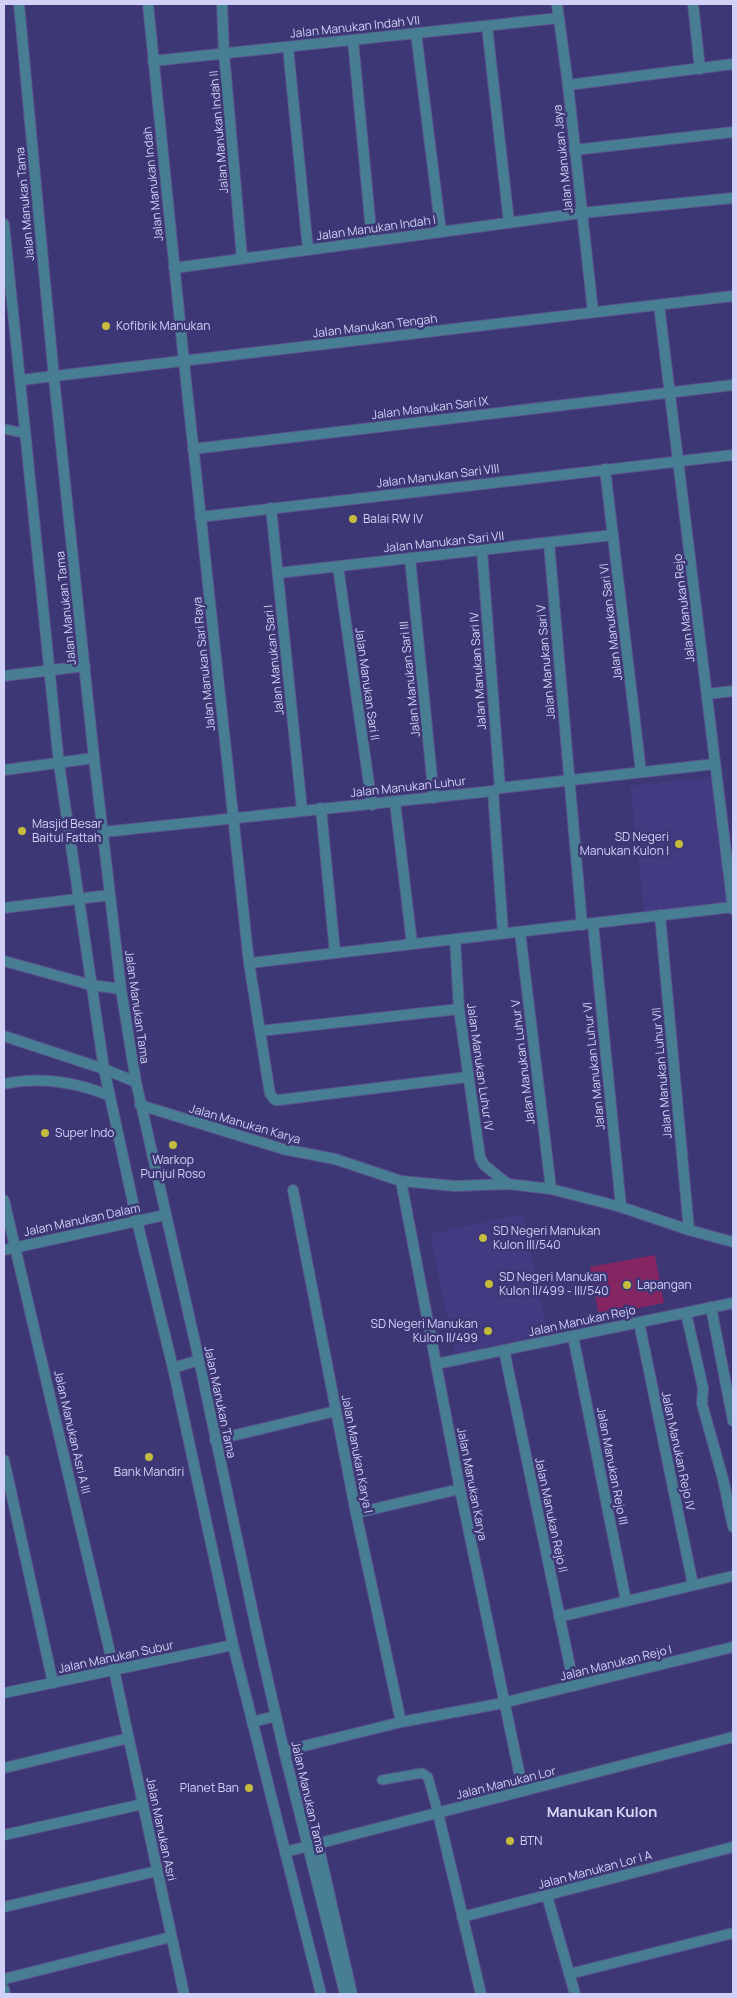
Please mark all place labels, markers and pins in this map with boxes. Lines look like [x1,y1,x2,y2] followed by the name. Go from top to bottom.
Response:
[116,317,210,334] place label: Kofibrik Manukan
[100,320,112,332] marker: Kofibrik Manukan
[363,510,424,527] place label: Balai RW IV
[347,513,359,525] marker: Balai RW IV
[32,815,103,846] place label: Masjid Besar Baitul Fattah
[16,825,28,837] marker: Masjid Besar Baitul Fattah
[580,828,669,859] place label: SD Negeri Manukan Kulon I
[673,838,685,850] marker: SD Negeri Manukan Kulon I
[55,1124,114,1141] place label: Super Indo
[39,1127,51,1139] marker: Super Indo
[167,1139,179,1151] marker: Warkop Punjul Roso
[141,1151,205,1182] place label: Warkop Punjul Roso
[493,1222,601,1253] place label: SD Negeri Manukan Kulon III/540
[477,1232,489,1244] marker: SD Negeri Manukan Kulon III/540
[499,1268,609,1299] place label: SD Negeri Manukan Kulon II/499 - III/540
[637,1276,692,1293] place label: Lapangan
[483,1278,495,1290] marker: SD Negeri Manukan Kulon II/499 - III/540
[621,1279,633,1291] marker: Lapangan
[371,1315,478,1346] place label: SD Negeri Manukan Kulon II/499
[482,1325,494,1337] marker: SD Negeri Manukan Kulon II/499
[143,1451,155,1463] marker: Bank Mandiri
[114,1463,184,1480] place label: Bank Mandiri
[180,1779,239,1796] place label: Planet Ban
[243,1782,255,1794] marker: Planet Ban
[520,1832,543,1849] place label: BTN
[504,1835,516,1847] marker: BTN

